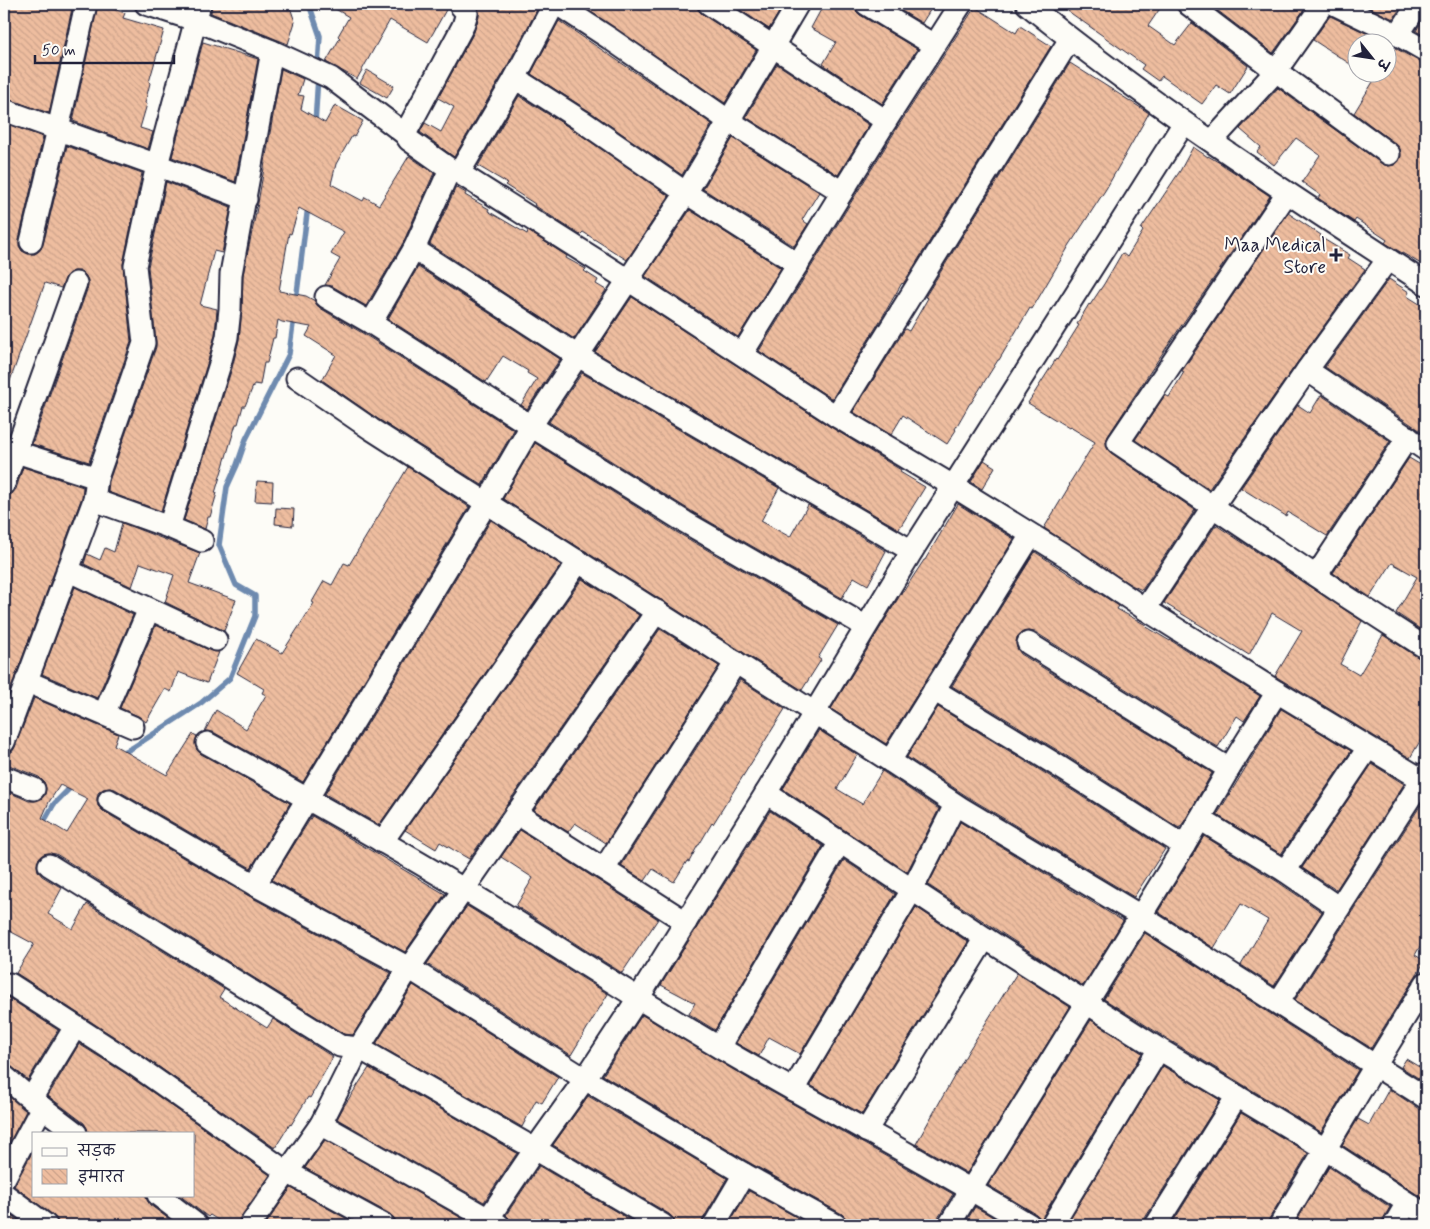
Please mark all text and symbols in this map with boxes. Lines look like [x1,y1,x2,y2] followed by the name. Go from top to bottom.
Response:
[35,32,174,64] scale bar
[1348,32,1398,82] north arrow
[42,41,76,61] text: 50 m
[1371,54,1394,74] text: उ
[1224,233,1326,280] place label: Maa Medical Store
[1330,249,1342,261] marker: Maa Medical Store
[32,1132,195,1196] legend
[77,1142,116,1162] text: सड़क
[78,1168,125,1188] text: इमारत

